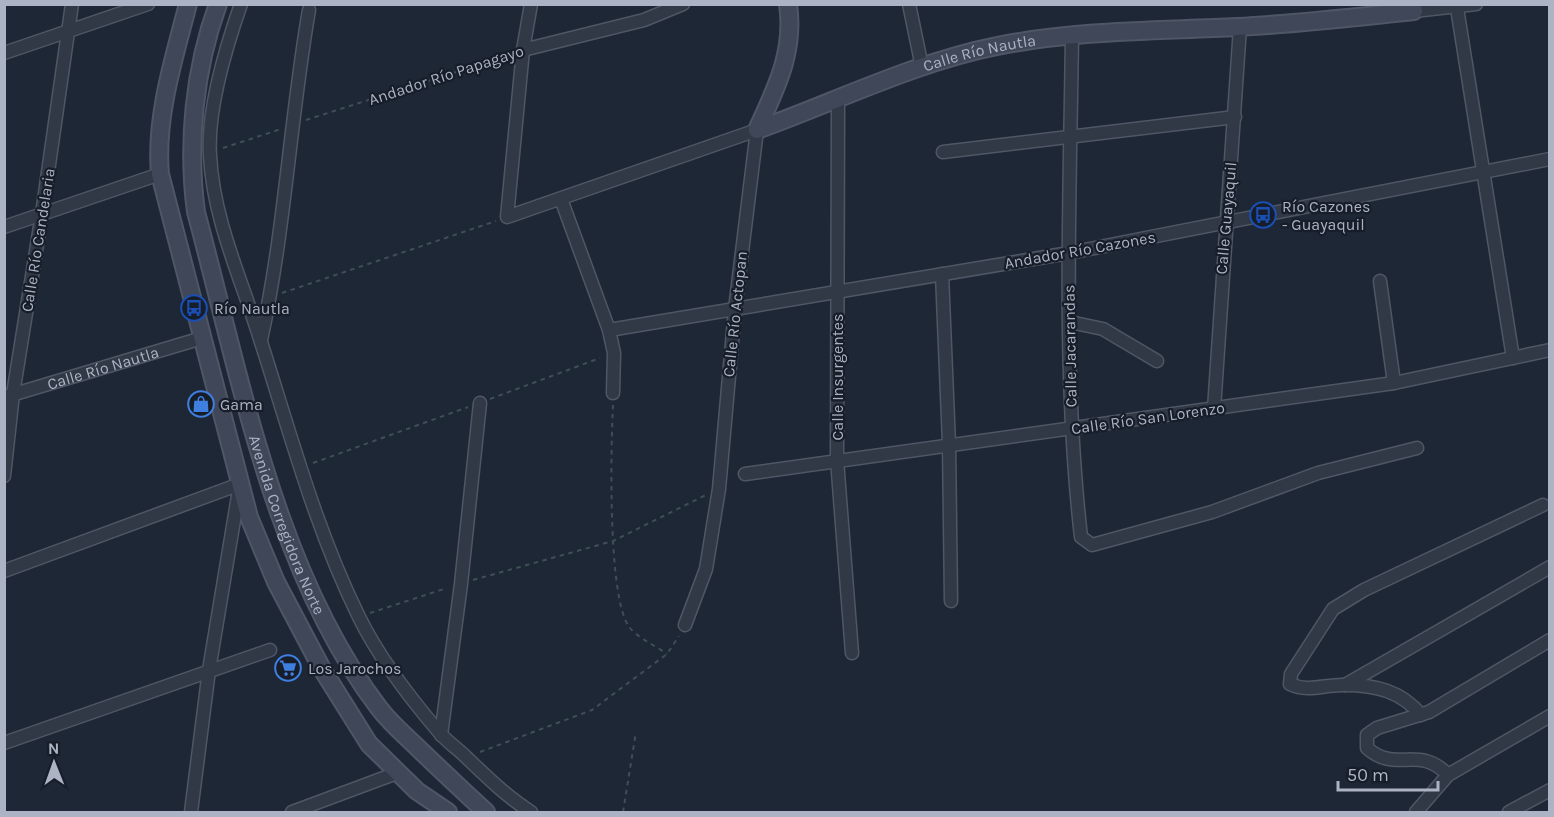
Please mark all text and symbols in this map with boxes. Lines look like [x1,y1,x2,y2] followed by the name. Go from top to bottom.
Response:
[920,30,1037,75] street label: Calle Río Nautla
[366,41,526,109] street label: Andador Río Papagayo
[1212,161,1240,275] street label: Calle Guayaquil
[17,167,59,313] street label: Calle Río Candelaria
[1282,197,1370,234] place label: Río Cazones - Guayaquil
[1248,200,1278,230] bus stop icon: Río Cazones - Guayaquil
[1003,227,1157,273] street label: Andador Río Cazones
[719,250,751,378] street label: Calle Río Actopan
[1059,284,1081,408] street label: Calle Jacarandas
[179,293,209,323] bus stop icon: Río Nautla
[214,299,290,318] place label: Río Nautla
[828,314,847,440] street label: Calle Insurgentes
[45,342,161,393] street label: Calle Río Nautla
[186,389,216,419] shop icon: Gama
[220,395,263,414] place label: Gama
[1070,398,1226,438] street label: Calle Río San Lorenzo
[245,433,329,617] street label: Avenida Corregidora Norte
[273,653,303,683] supermarket icon: Los Jarochos
[308,659,401,678] place label: Los Jarochos
[24,733,84,793] north arrow
[48,739,60,758] text: N
[1338,754,1438,792] scale bar
[1347,764,1389,786] text: 50 m

